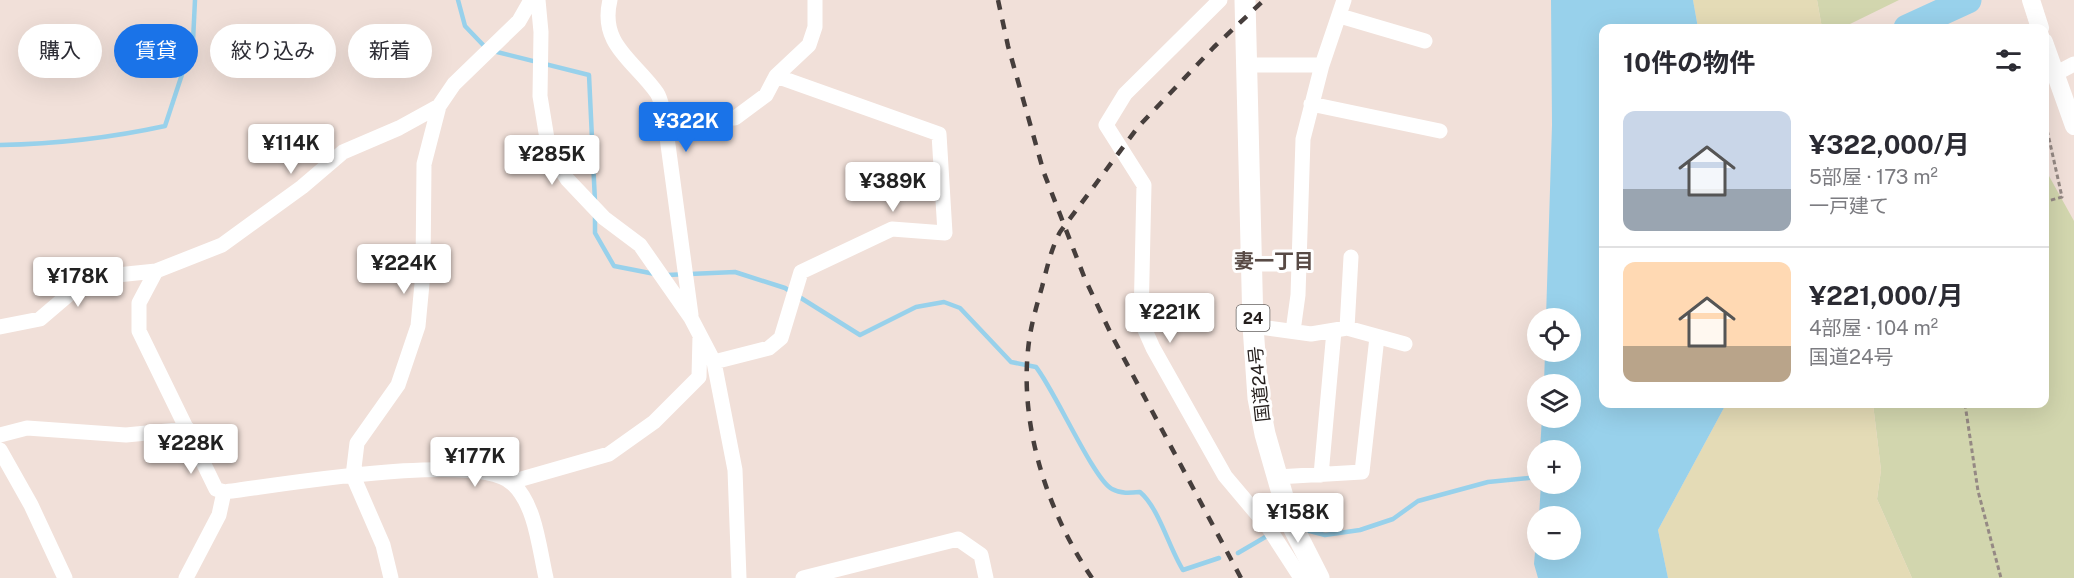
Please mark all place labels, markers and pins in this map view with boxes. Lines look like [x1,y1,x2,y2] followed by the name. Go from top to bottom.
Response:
[644,102,728,153] pin: ¥322K
[249,124,333,175] pin: ¥114K
[510,135,594,186] pin: ¥285K
[851,162,935,213] pin: ¥389K
[362,244,446,295] pin: ¥224K
[36,257,120,308] pin: ¥178K
[1128,293,1212,344] pin: ¥221K
[149,424,233,475] pin: ¥228K
[433,437,517,488] pin: ¥177K
[1256,493,1340,544] pin: ¥158K

